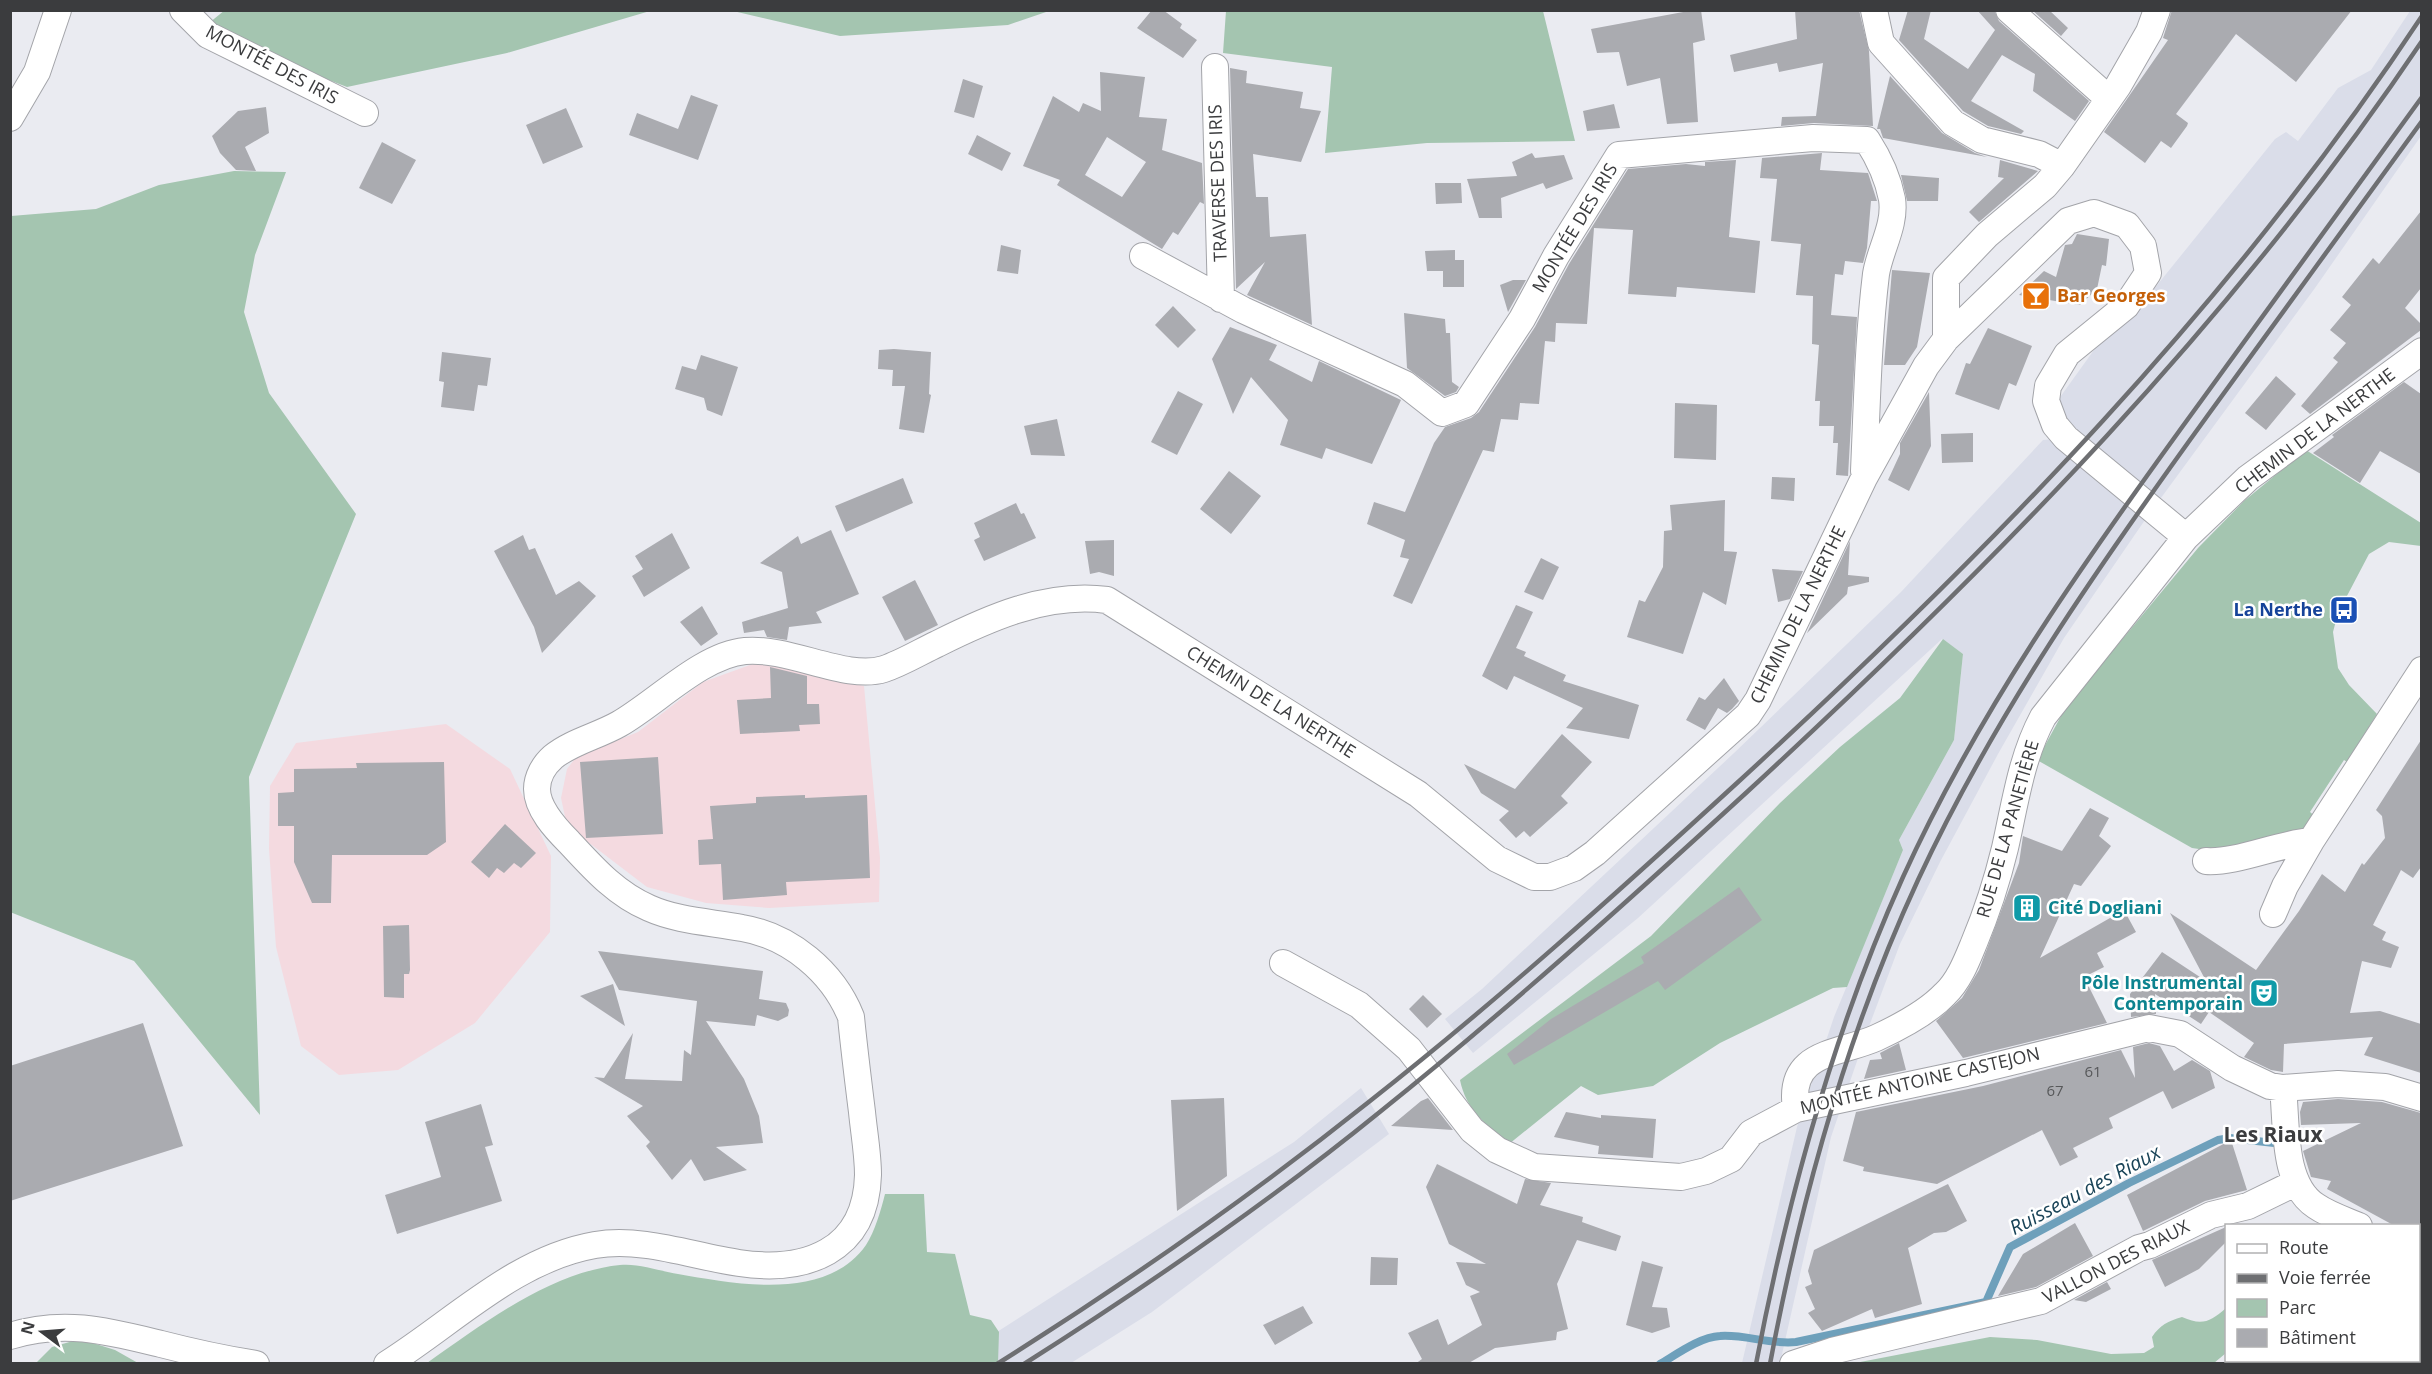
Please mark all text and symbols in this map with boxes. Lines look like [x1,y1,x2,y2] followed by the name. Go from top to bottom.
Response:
[202,19,343,109] street label: MONTÉE DES IRIS
[1202,104,1232,262] street label: TRAVERSE DES IRIS
[1526,158,1622,297] street label: MONTÉE DES IRIS
[2020,280,2052,312] bar icon: Bar Georges
[2057,283,2166,307] place label: Bar Georges
[2229,362,2400,498] street label: CHEMIN DE LA NERTHE
[1744,522,1851,708] street label: CHEMIN DE LA NERTHE
[2328,594,2360,626] bus stop icon: La Nerthe
[2234,597,2323,621] place label: La Nerthe
[1182,639,1361,763] street label: CHEMIN DE LA NERTHE
[1970,737,2044,920] street label: RUE DE LA PANETIÈRE
[2011,892,2043,924] building icon: Cité Dogliani
[2048,895,2162,919] place label: Cité Dogliani
[2081,970,2243,1015] place label: Pôle Instrumental Contemporain
[2248,977,2280,1009] theatre icon: Pôle Instrumental Contemporain
[1798,1041,2042,1119] street label: MONTÉE ANTOINE CASTEJON
[2084,1061,2102,1081] house number: 61
[2046,1080,2064,1100] house number: 67
[2223,1120,2323,1148] district label: Les Riaux
[2004,1138,2166,1241] water label: Ruisseau des Riaux
[2038,1213,2194,1309] street label: VALLON DES RIAUX
[2225,1224,2420,1362] legend
[2279,1235,2329,1259] text: Route
[2279,1265,2371,1289] text: Voie ferrée
[2279,1295,2316,1319] text: Parc
[12,1302,72,1362] north arrow
[15,1319,40,1337] text: N
[2279,1325,2356,1349] text: Bâtiment

